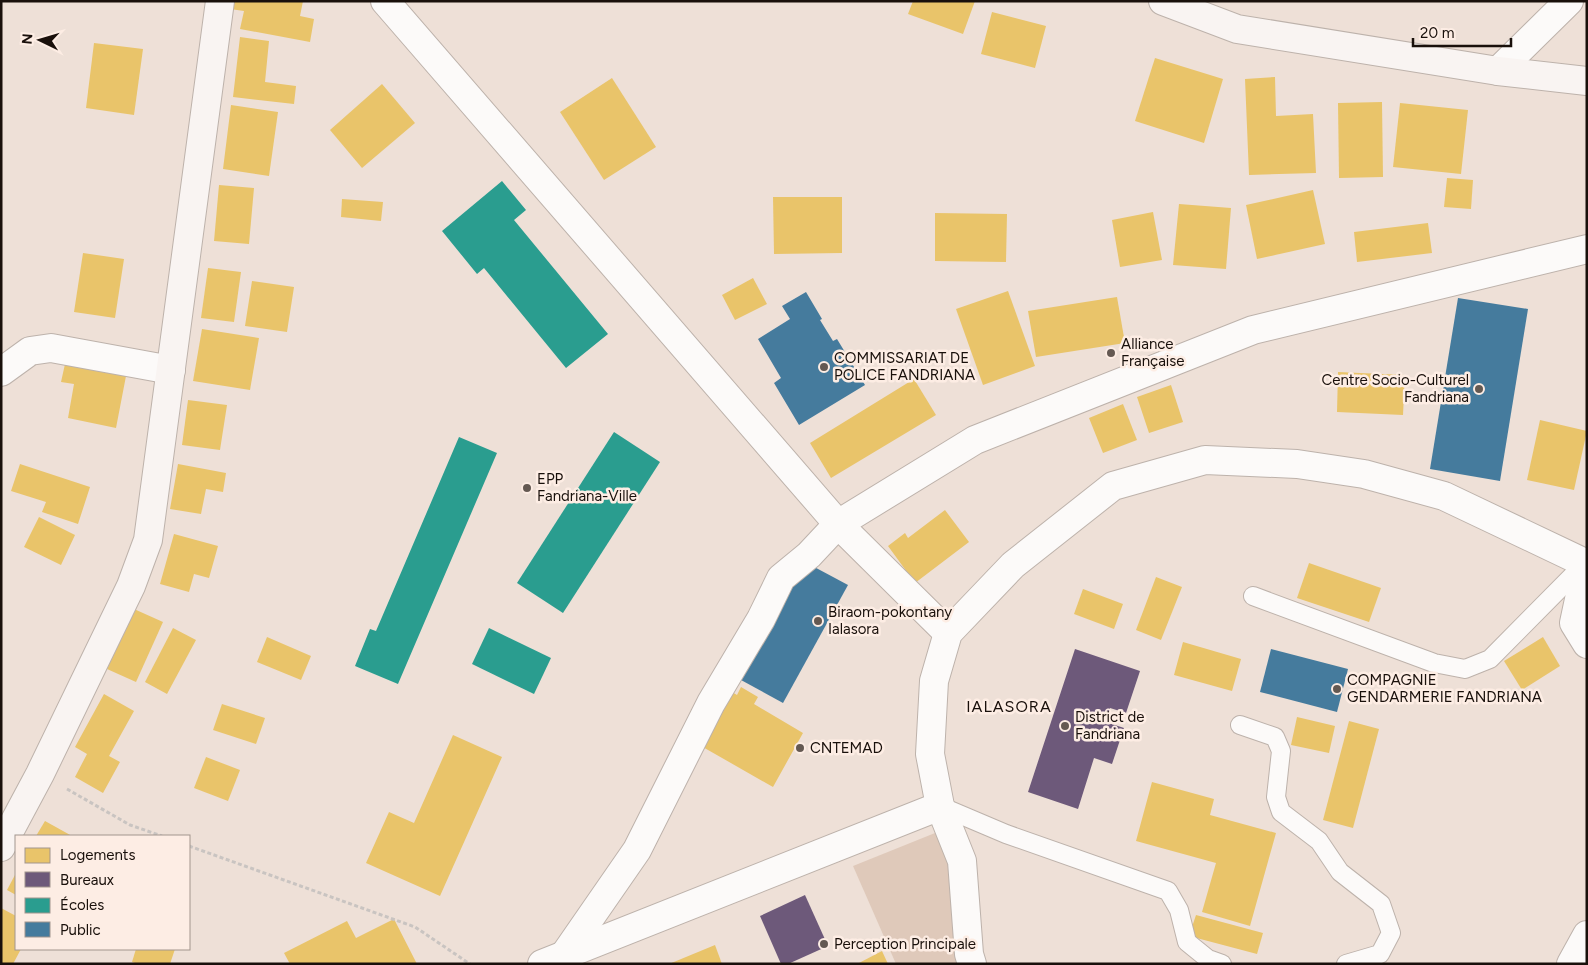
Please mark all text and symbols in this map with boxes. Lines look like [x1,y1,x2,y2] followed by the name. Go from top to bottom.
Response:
[15,15,65,65] north arrow
[1413,15,1510,47] scale bar
[1420,24,1454,42] text: 20 m
[19,33,36,45] text: N
[1121,335,1185,370] place label: Alliance Française
[1105,347,1117,359] marker: Alliance Française
[834,349,975,384] place label: COMMISSARIAT DE POLICE FANDRIANA
[818,361,830,373] marker: COMMISSARIAT DE POLICE FANDRIANA
[1321,371,1469,406] place label: Centre Socio-Culturel Fandriana
[1473,383,1485,395] marker: Centre Socio-Culturel Fandriana
[537,470,637,505] place label: EPP Fandriana-Ville
[521,482,533,494] marker: EPP Fandriana-Ville
[828,603,952,638] place label: Biraom-pokontany Ialasora
[812,615,824,627] marker: Biraom-pokontany Ialasora
[1347,671,1542,706] place label: COMPAGNIE GENDARMERIE FANDRIANA
[1331,683,1343,695] marker: COMPAGNIE GENDARMERIE FANDRIANA
[966,697,1052,716] district label: IALASORA
[1075,708,1144,743] place label: District de Fandriana
[1059,720,1071,732] marker: District de Fandriana
[810,739,883,757] place label: CNTEMAD
[794,742,806,754] marker: CNTEMAD
[15,835,190,950] legend
[60,846,135,864] text: Logements
[60,871,114,889] text: Bureaux
[60,896,104,914] text: Écoles
[60,921,101,939] text: Public
[834,935,976,953] place label: Perception Principale
[818,938,830,950] marker: Perception Principale

